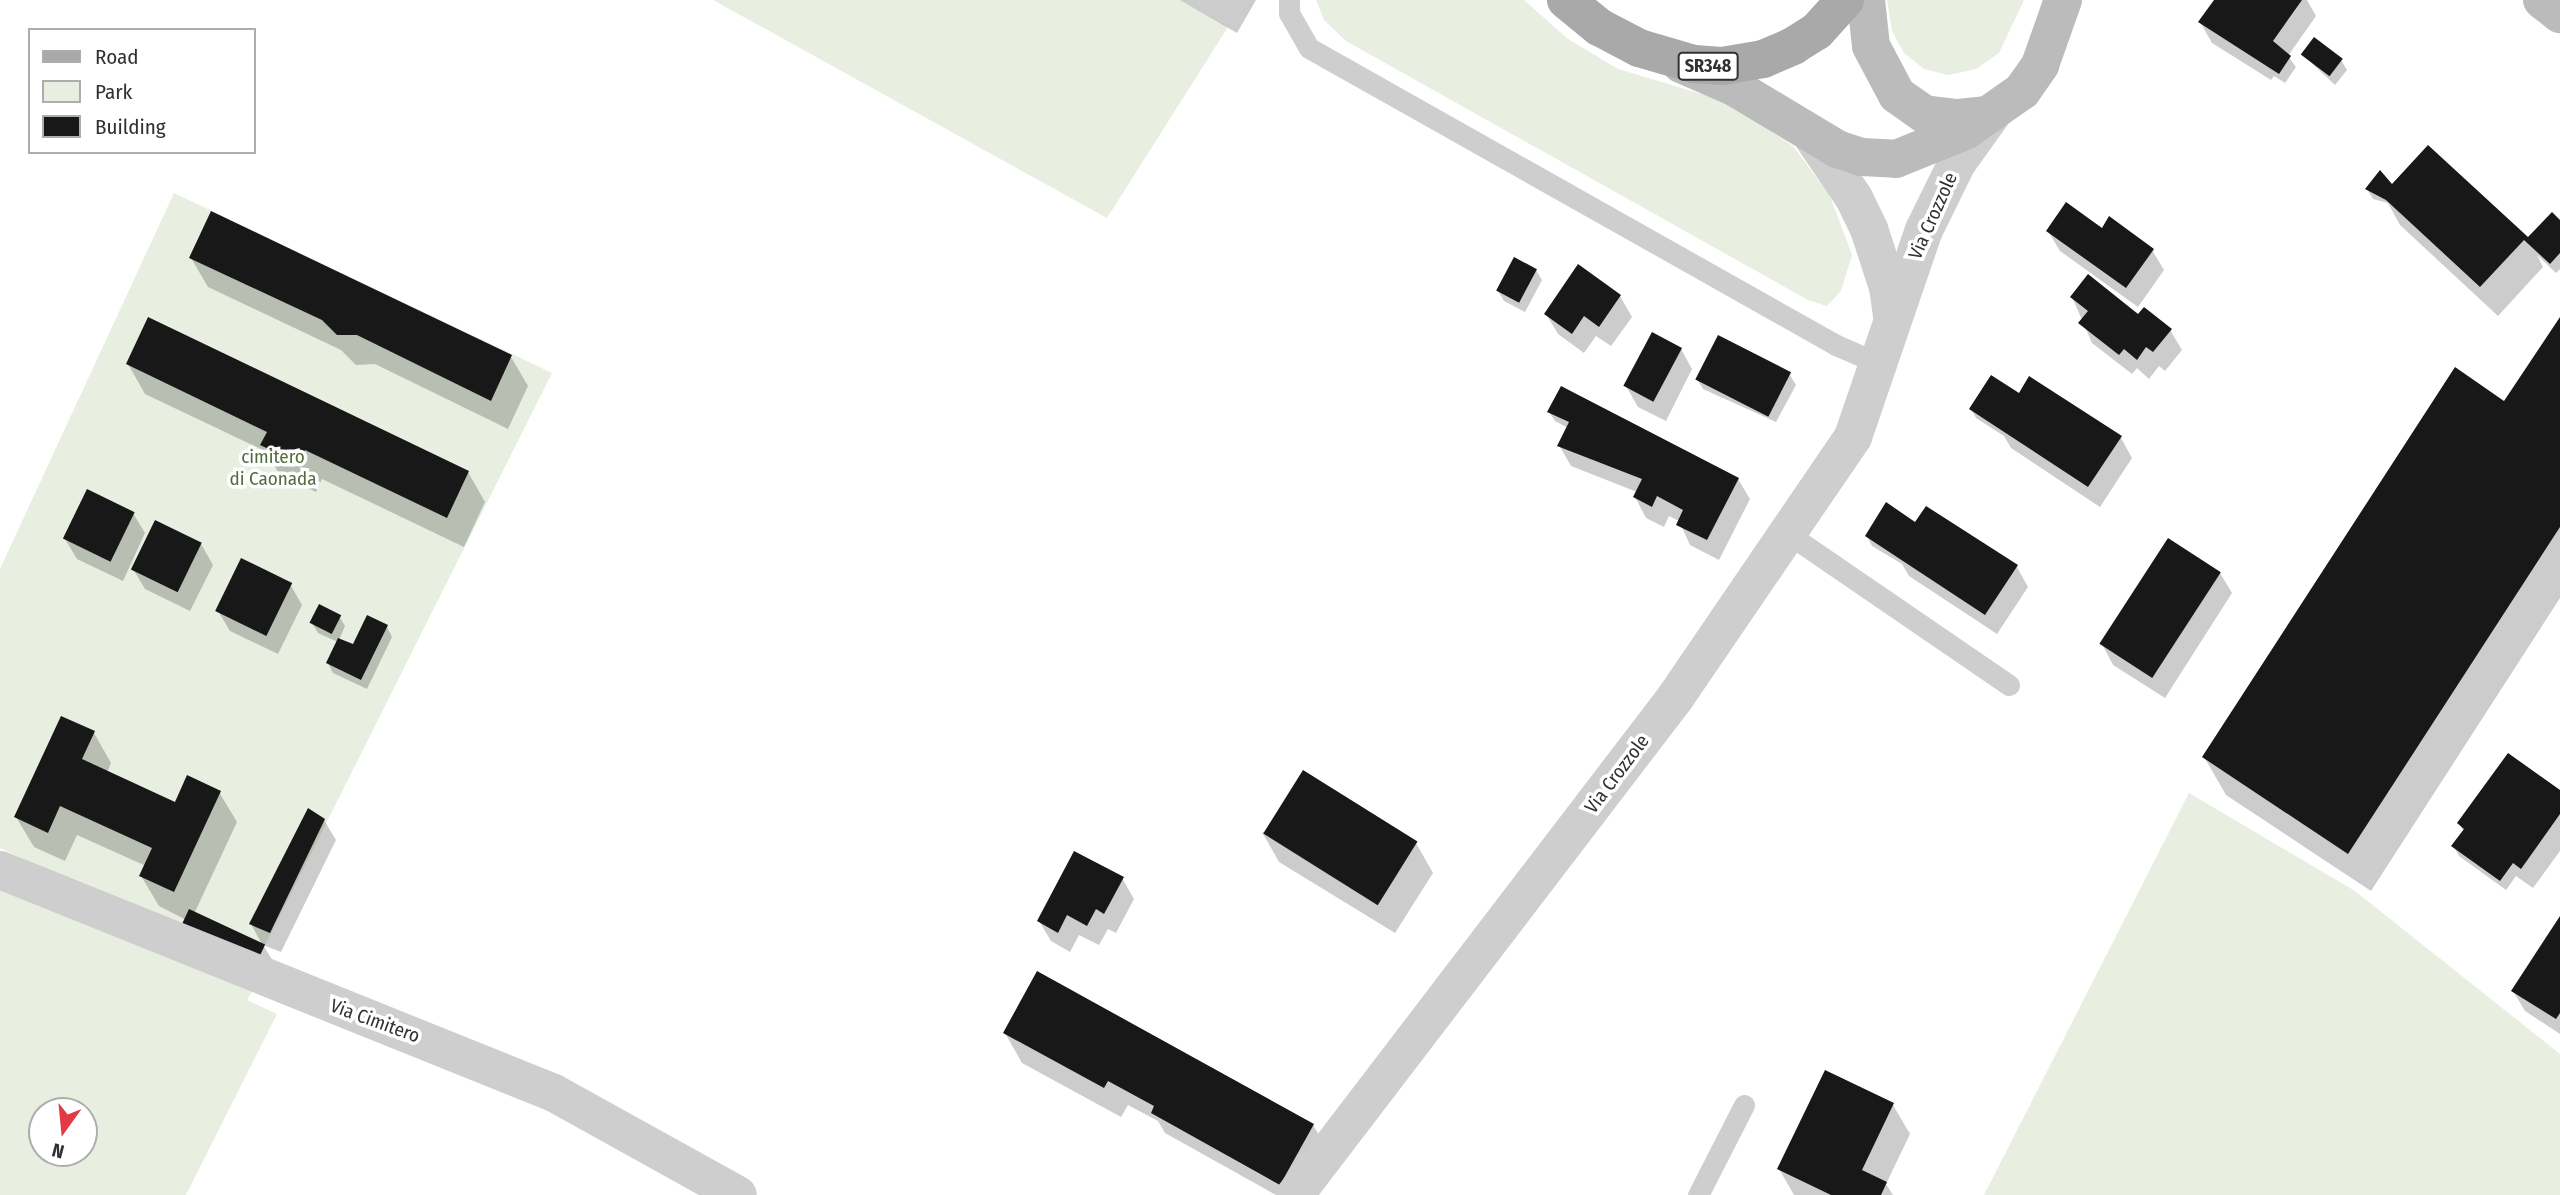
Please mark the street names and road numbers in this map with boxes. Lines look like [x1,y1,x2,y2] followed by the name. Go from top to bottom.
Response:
[1676,52,1740,80] road number: SR348
[1904,169,1962,263] street label: Via Crozzole
[1580,730,1654,818] street label: Via Crozzole
[327,994,423,1048] street label: Via Cimitero

